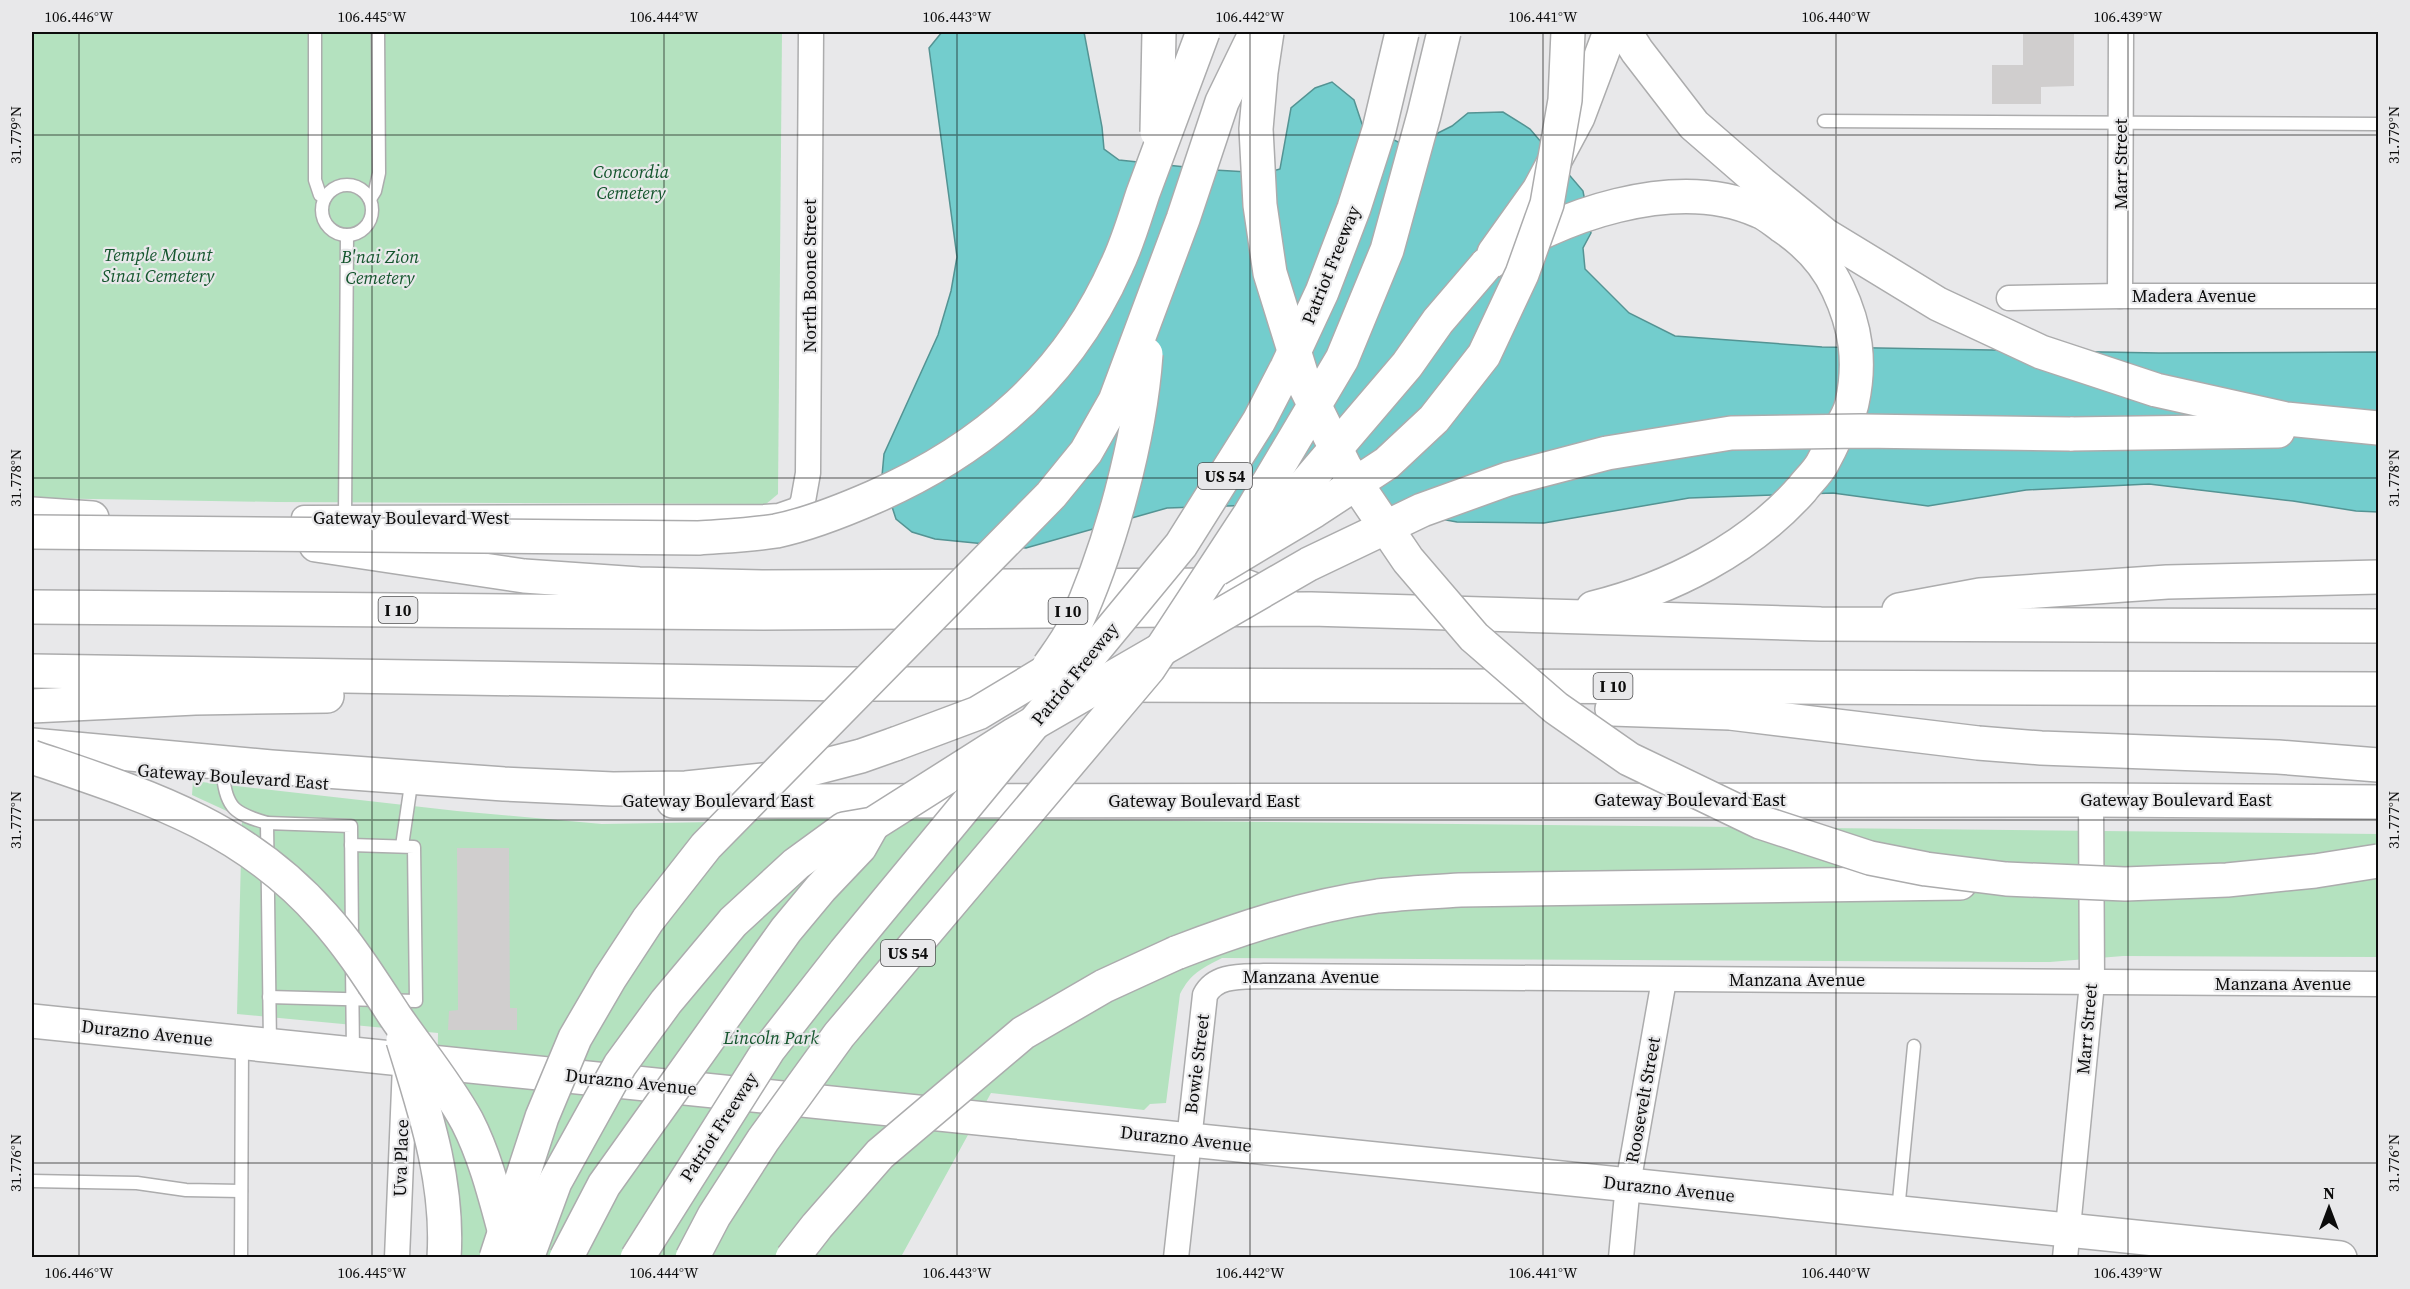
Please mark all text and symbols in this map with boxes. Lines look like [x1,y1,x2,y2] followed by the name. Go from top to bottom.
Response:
[45,6,114,27] text: 106.446°W
[338,6,407,27] text: 106.445°W
[630,6,699,27] text: 106.444°W
[923,6,992,27] text: 106.443°W
[1216,6,1285,27] text: 106.442°W
[1509,6,1578,27] text: 106.441°W
[1802,6,1871,27] text: 106.440°W
[2094,6,2163,27] text: 106.439°W
[5,106,26,164] text: 31.779°N
[2383,106,2404,164] text: 31.779°N
[2108,118,2133,209] street label: Marr Street
[593,159,670,205] park label: Concordia Cemetery
[797,199,822,353] street label: North Boone Street
[1295,201,1366,328] street label: Patriot Freeway
[102,242,215,288] park label: Temple Mount Sinai Cemetery
[340,244,419,290] park label: B'nai Zion Cemetery
[2132,283,2256,308] street label: Madera Avenue
[5,449,26,507] text: 31.778°N
[2383,449,2404,507] text: 31.778°N
[1198,463,1252,489] road number: US 54
[313,505,509,530] street label: Gateway Boulevard West
[378,597,418,623] road number: I 10
[1048,598,1088,624] road number: I 10
[1025,616,1124,730] street label: Patriot Freeway
[1594,673,1632,699] road number: I 10
[137,757,330,796] street label: Gateway Boulevard East
[1594,787,1786,812] street label: Gateway Boulevard East
[2080,787,2272,812] street label: Gateway Boulevard East
[622,788,814,813] street label: Gateway Boulevard East
[1108,788,1300,813] street label: Gateway Boulevard East
[5,791,26,849] text: 31.777°N
[2383,791,2404,849] text: 31.777°N
[881,940,935,966] road number: US 54
[1243,964,1379,989] street label: Manzana Avenue
[1729,967,1865,992] street label: Manzana Avenue
[2215,971,2351,996] street label: Manzana Avenue
[2070,982,2103,1075] street label: Marr Street
[80,1013,214,1052] street label: Durazno Avenue
[1178,1013,1215,1115] street label: Bowie Street
[722,1025,819,1050] park label: Lincoln Park
[1619,1035,1666,1165] street label: Roosevelt Street
[564,1062,698,1101] street label: Durazno Avenue
[674,1067,764,1186] street label: Patriot Freeway
[387,1119,414,1197] street label: Uva Place
[1119,1119,1253,1158] street label: Durazno Avenue
[5,1134,26,1192] text: 31.776°N
[2383,1134,2404,1192] text: 31.776°N
[1602,1169,1736,1208] street label: Durazno Avenue
[2299,1178,2359,1238] north arrow
[2323,1182,2335,1204] text: N
[45,1262,114,1283] text: 106.446°W
[338,1262,407,1283] text: 106.445°W
[630,1262,699,1283] text: 106.444°W
[923,1262,992,1283] text: 106.443°W
[1216,1262,1285,1283] text: 106.442°W
[1509,1262,1578,1283] text: 106.441°W
[1802,1262,1871,1283] text: 106.440°W
[2094,1262,2163,1283] text: 106.439°W

